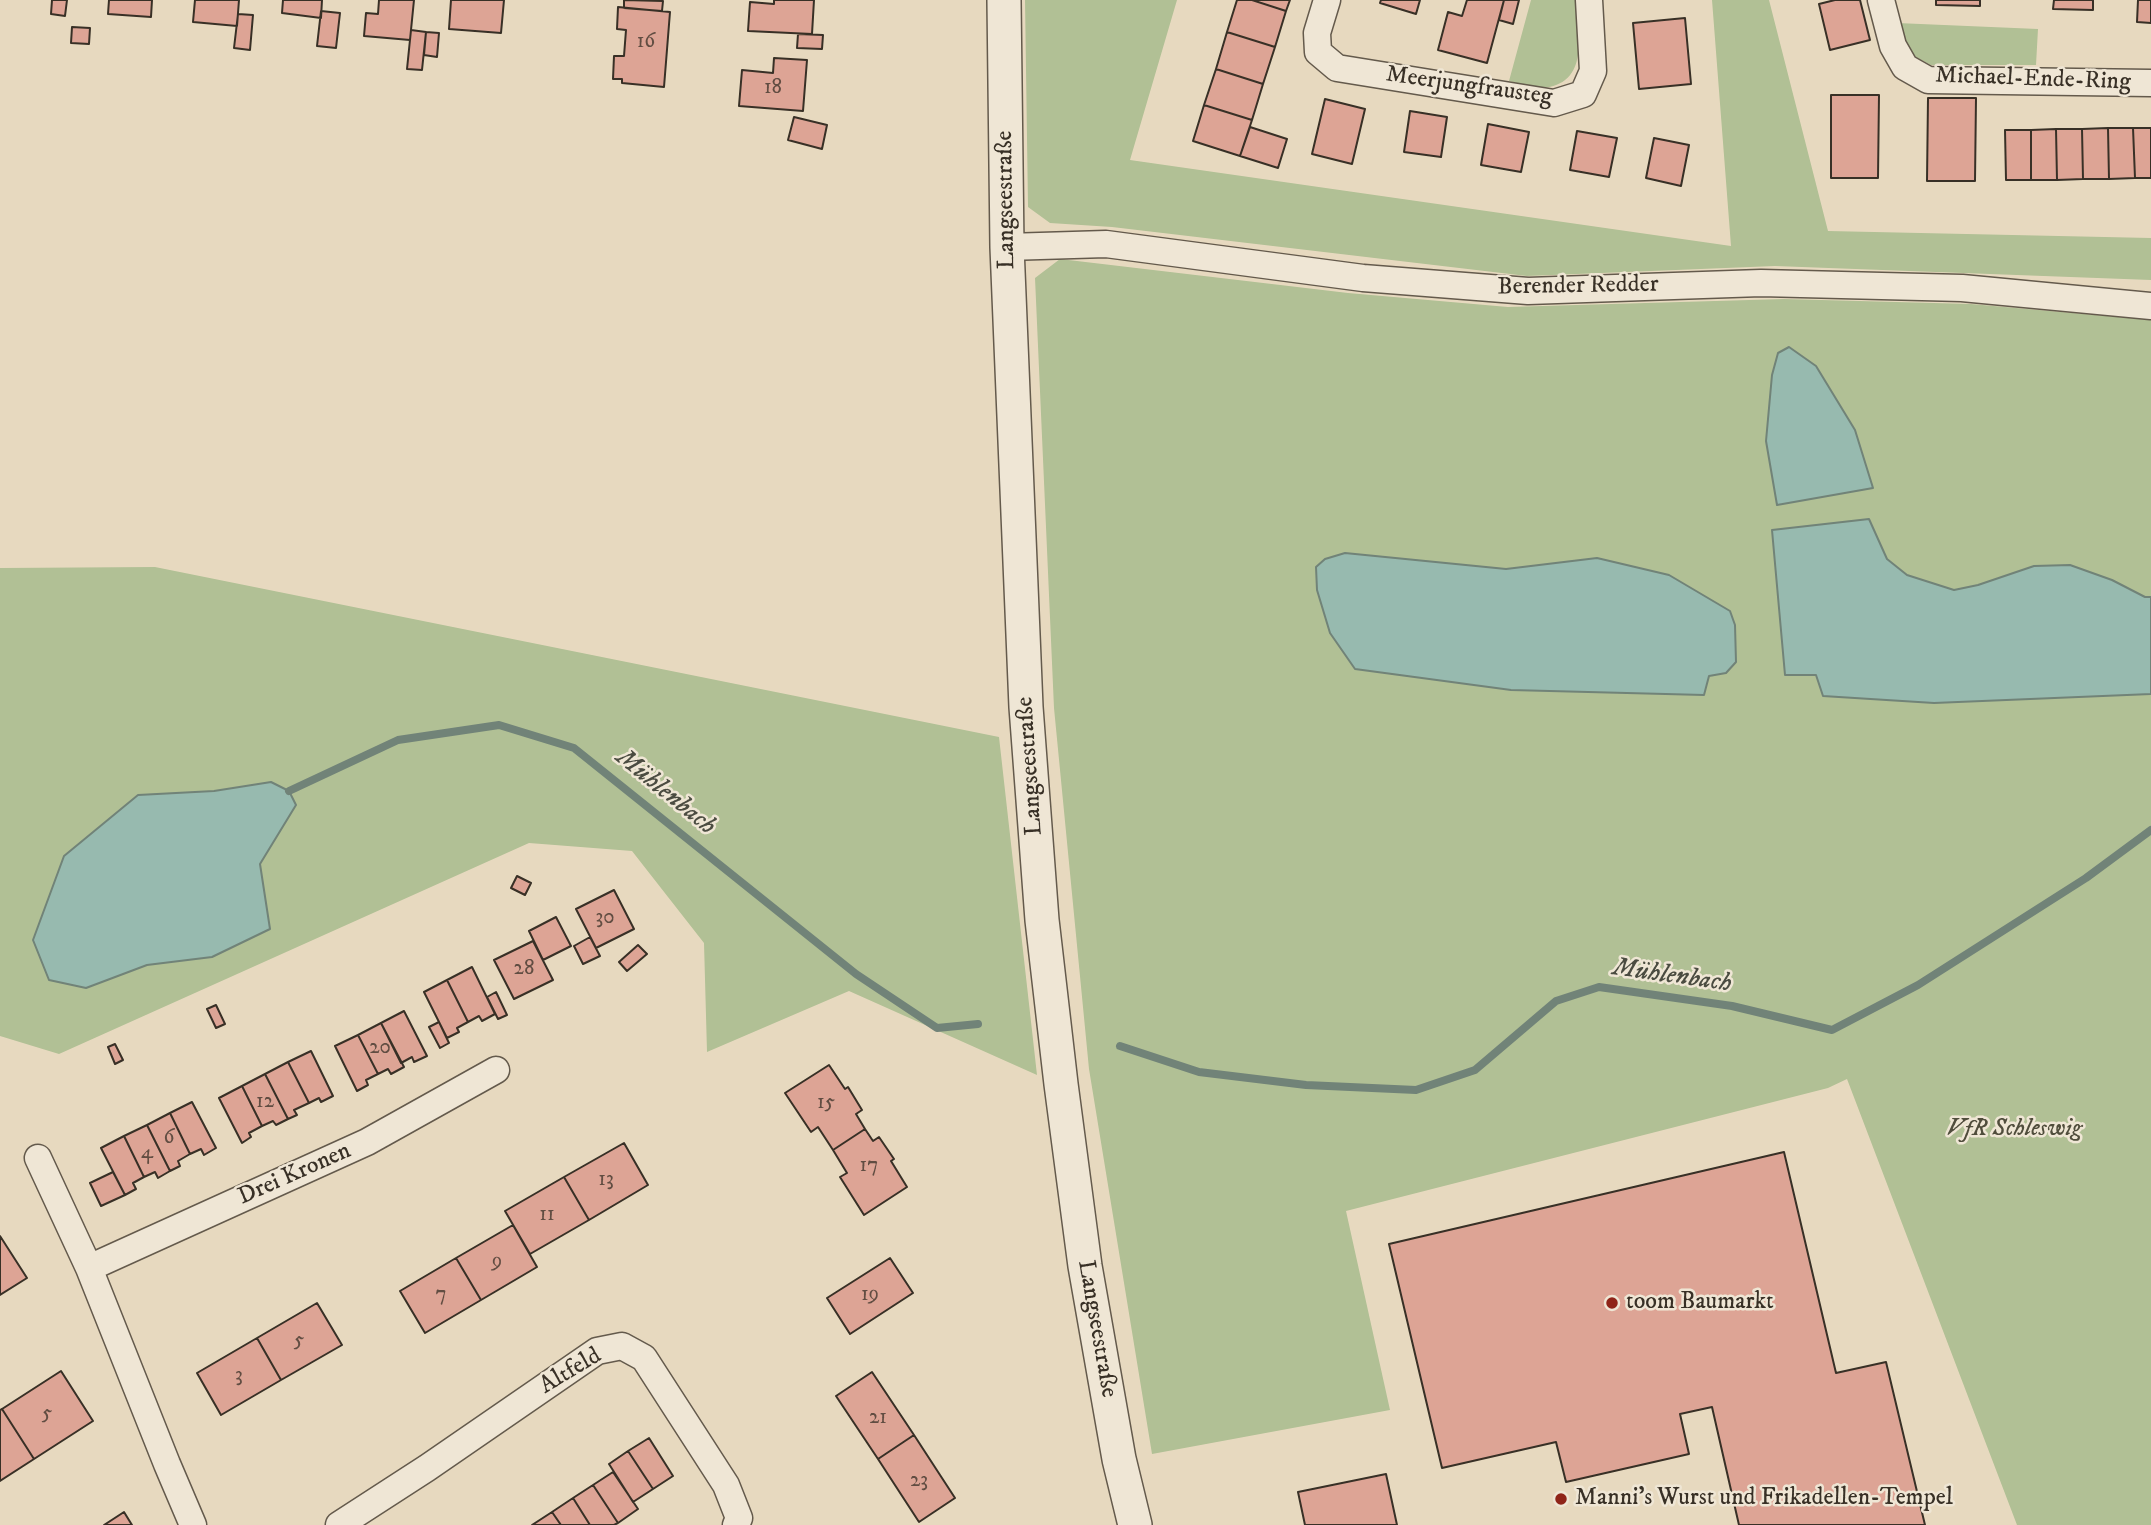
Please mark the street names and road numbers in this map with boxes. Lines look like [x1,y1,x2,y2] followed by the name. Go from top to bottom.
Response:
[1384,61,1554,113] street label: Meerjungfrausteg
[1935,62,2131,98] street label: Michael-Ende-Ring
[991,130,1023,270] street label: Langseestraße
[1497,271,1659,303] street label: Berender Redder
[1012,696,1050,836] street label: Langseestraße
[234,1137,356,1213] street label: Drei Kronen
[1070,1258,1122,1400] street label: Langseestraße
[535,1342,607,1402] street label: Altfeld

